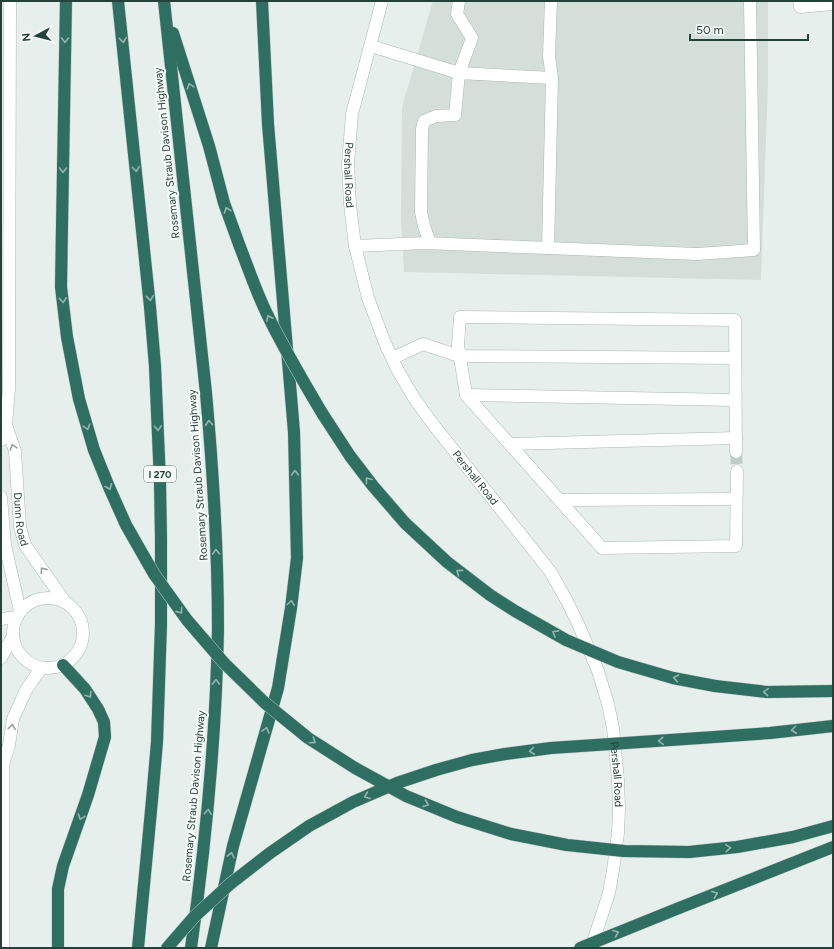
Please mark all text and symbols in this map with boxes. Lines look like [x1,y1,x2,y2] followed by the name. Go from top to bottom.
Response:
[16,16,56,56] north arrow
[690,16,808,42] scale bar
[696,23,724,37] text: 50 m
[20,32,34,42] text: N
[61,37,69,43] one-way arrow
[118,37,127,43] one-way arrow
[152,67,182,239] street label: Rosemary Straub Davison Highway
[186,82,195,89] one-way arrow
[341,142,357,209] street label: Pershall Road
[132,166,141,172] one-way arrow
[59,167,67,173] one-way arrow
[223,207,232,214] one-way arrow
[145,295,154,301] one-way arrow
[58,297,67,303] one-way arrow
[266,314,274,322] one-way arrow
[186,389,210,561] street label: Rosemary Straub Davison Highway
[204,420,213,426] one-way arrow
[82,424,91,431] one-way arrow
[153,425,162,431] one-way arrow
[9,444,18,451] one-way arrow
[450,448,501,507] street label: Pershall Road
[144,466,176,482] road number: I 270
[290,470,299,476] one-way arrow
[366,477,373,484] one-way arrow
[104,483,112,490] one-way arrow
[11,492,31,547] street label: Dunn Road
[212,549,221,555] one-way arrow
[41,568,48,575] one-way arrow
[457,569,464,576] one-way arrow
[287,600,296,606] one-way arrow
[175,607,183,614] one-way arrow
[552,631,559,638] one-way arrow
[673,675,679,683] one-way arrow
[212,679,220,685] one-way arrow
[763,687,769,696] one-way arrow
[84,691,92,698] one-way arrow
[180,710,208,882] street label: Rosemary Straub Davison Highway
[7,724,16,730] one-way arrow
[791,726,797,735] one-way arrow
[261,727,270,734] one-way arrow
[308,736,315,743] one-way arrow
[658,736,664,745] one-way arrow
[608,741,625,807] street label: Pershall Road
[529,746,535,755] one-way arrow
[363,791,371,799] one-way arrow
[422,800,429,808] one-way arrow
[203,809,212,815] one-way arrow
[77,813,85,820] one-way arrow
[725,844,731,853] one-way arrow
[227,852,235,858] one-way arrow
[712,890,719,898] one-way arrow
[612,930,620,938] one-way arrow

